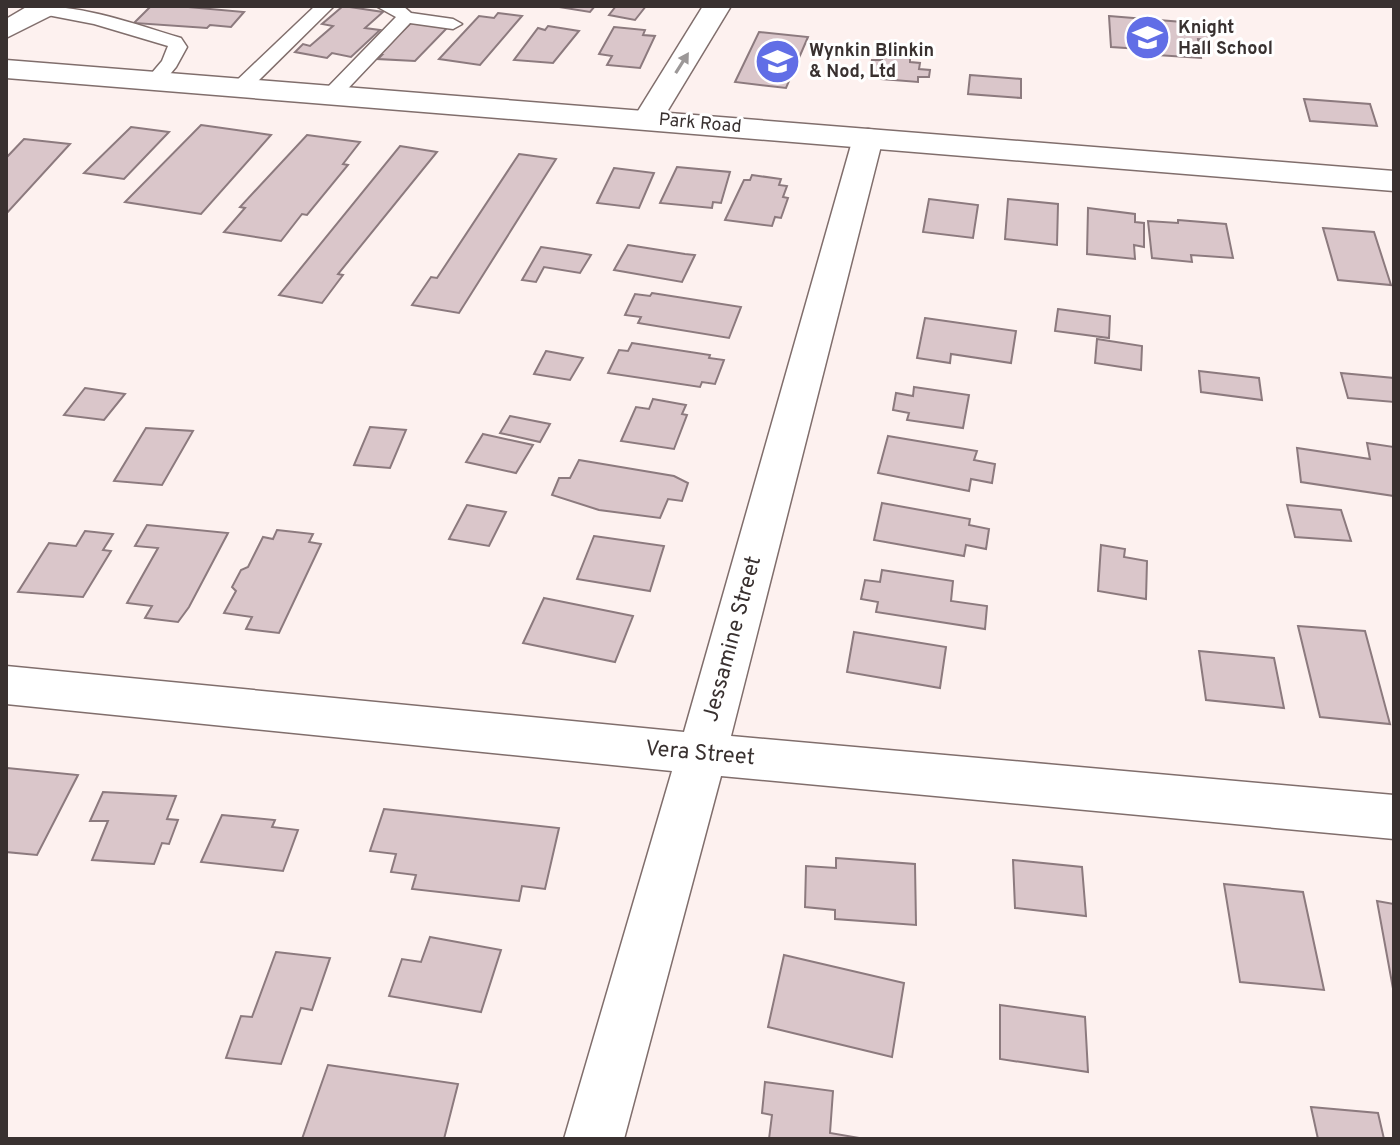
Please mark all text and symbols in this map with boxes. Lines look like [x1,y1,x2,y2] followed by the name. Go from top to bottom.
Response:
[1123,14,1171,62] school or university icon: Knight Hall School
[1178,17,1273,61] place label: Knight Hall School
[754,37,802,85] school or university icon: Wynkin Blinkin & Nod, Ltd
[809,40,934,84] place label: Wynkin Blinkin & Nod, Ltd
[675,52,689,74] one-way arrow
[658,109,742,139] street label: Park Road
[698,553,768,725] street label: Jessamine Street
[644,736,756,772] street label: Vera Street

